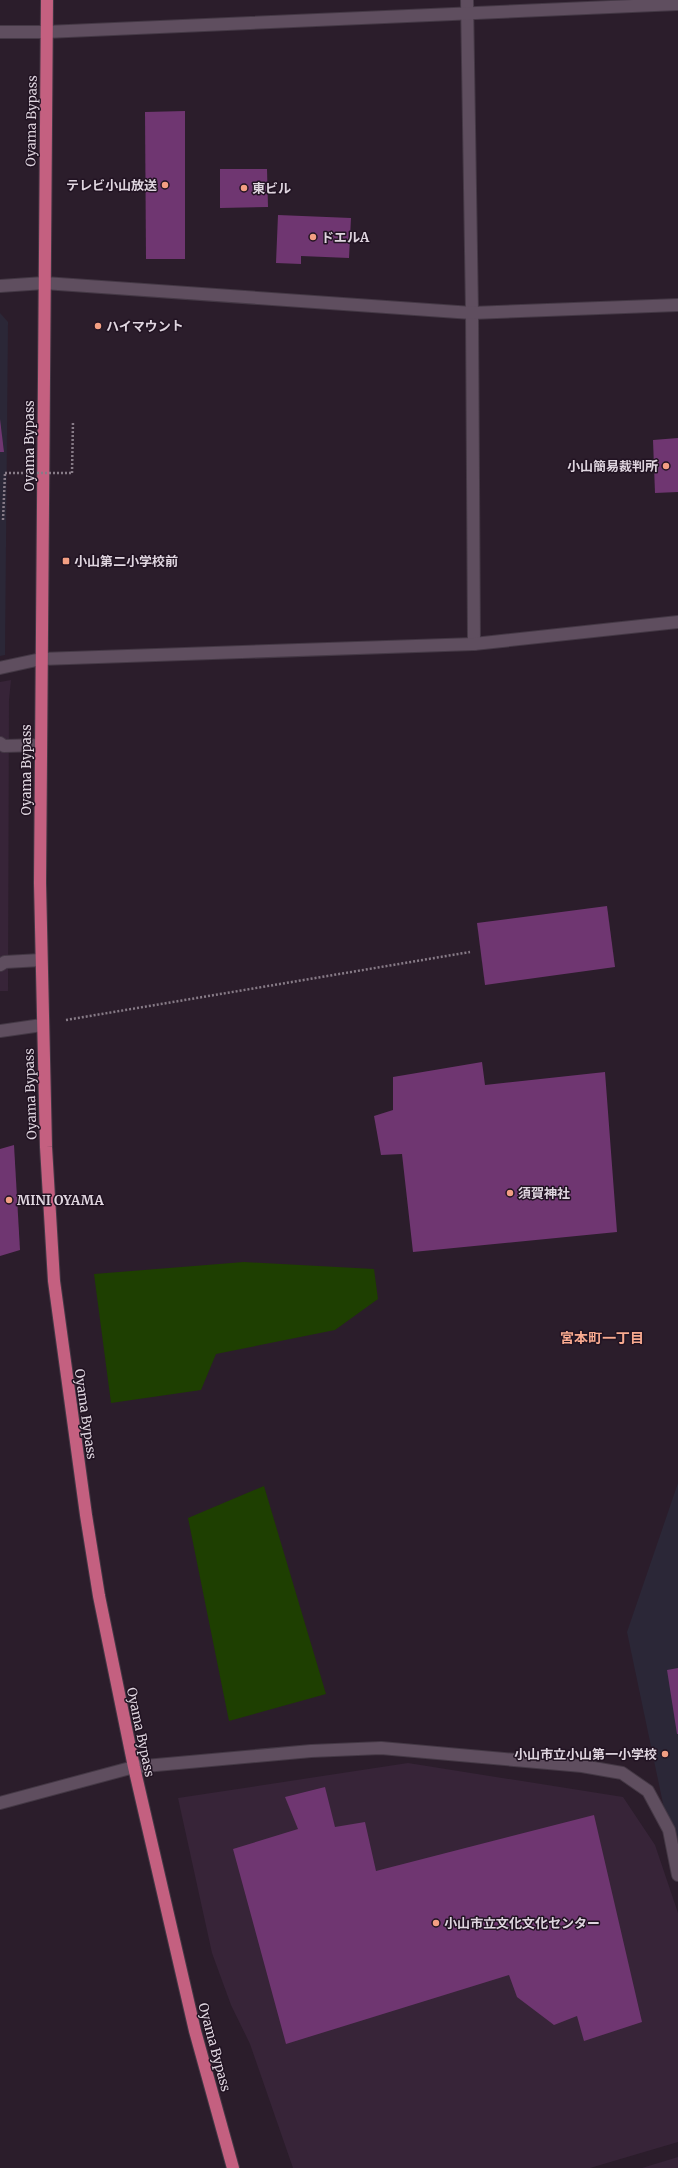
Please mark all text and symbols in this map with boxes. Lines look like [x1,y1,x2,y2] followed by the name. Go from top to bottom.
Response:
[22,75,41,167] street label: Oyama Bypass
[66,177,157,194] place label: テレビ小山放送
[160,180,170,190] marker: テレビ小山放送
[252,180,291,197] place label: 東ビル
[239,183,249,193] marker: 東ビル
[321,229,370,246] place label: ドエルA
[308,232,318,242] marker: ドエルA
[106,318,184,335] place label: ハイマウント
[93,321,103,331] marker: ハイマウント
[21,400,38,492] street label: Oyama Bypass
[567,458,658,475] place label: 小山簡易裁判所
[661,461,671,471] marker: 小山簡易裁判所
[74,553,178,570] place label: 小山第二小学校前
[61,556,71,566] marker: 小山第二小学校前
[18,724,35,816] street label: Oyama Bypass
[20,1048,41,1140] street label: Oyama Bypass
[518,1185,570,1202] place label: 須賀神社
[505,1188,515,1198] marker: 須賀神社
[17,1192,104,1209] place label: MINI OYAMA
[4,1195,14,1205] marker: MINI OYAMA
[560,1329,644,1347] district label: 宮本町一丁目
[71,1368,100,1460] street label: Oyama Bypass
[123,1686,158,1778] street label: Oyama Bypass
[514,1746,657,1763] place label: 小山市立小山第一小学校
[660,1749,670,1759] marker: 小山市立小山第一小学校
[444,1915,600,1932] place label: 小山市立文化文化センター
[431,1918,441,1928] marker: 小山市立文化文化センター
[195,2001,235,2093] street label: Oyama Bypass

